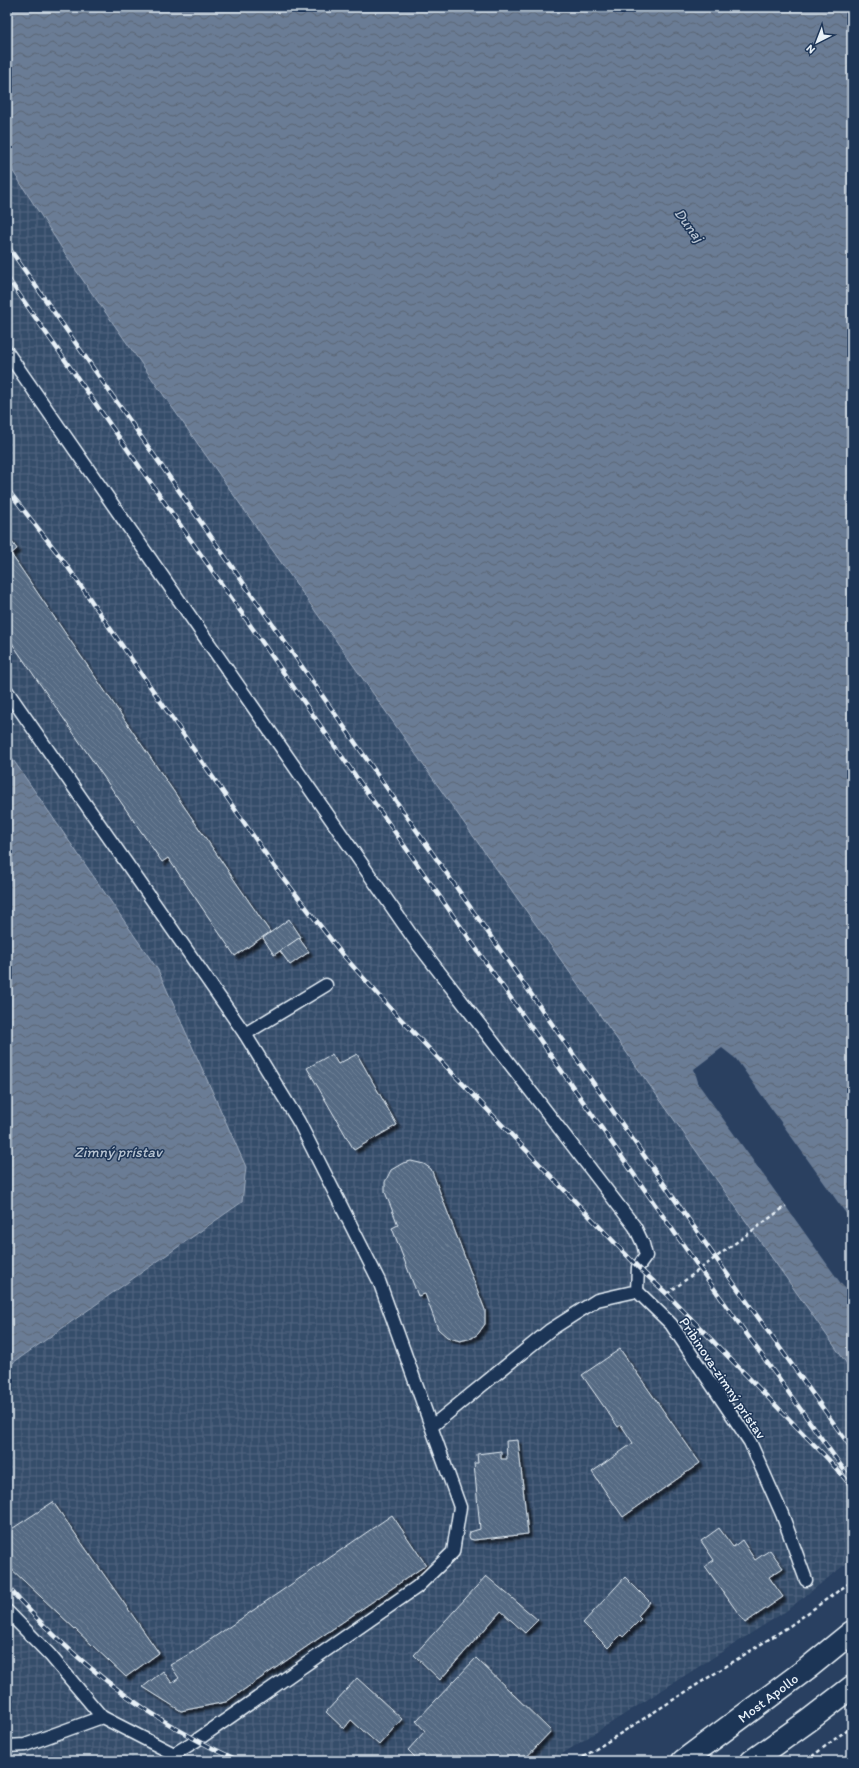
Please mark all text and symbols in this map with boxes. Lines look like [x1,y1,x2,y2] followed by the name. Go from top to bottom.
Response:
[797,22,837,62] north arrow
[804,42,818,56] text: N
[670,204,708,247] water label: Dunaj
[74,1143,164,1161] water label: Zimný prístav
[676,1314,770,1443] street label: Pribinova-zimný prístav
[735,1670,802,1727] street label: Most Apollo

